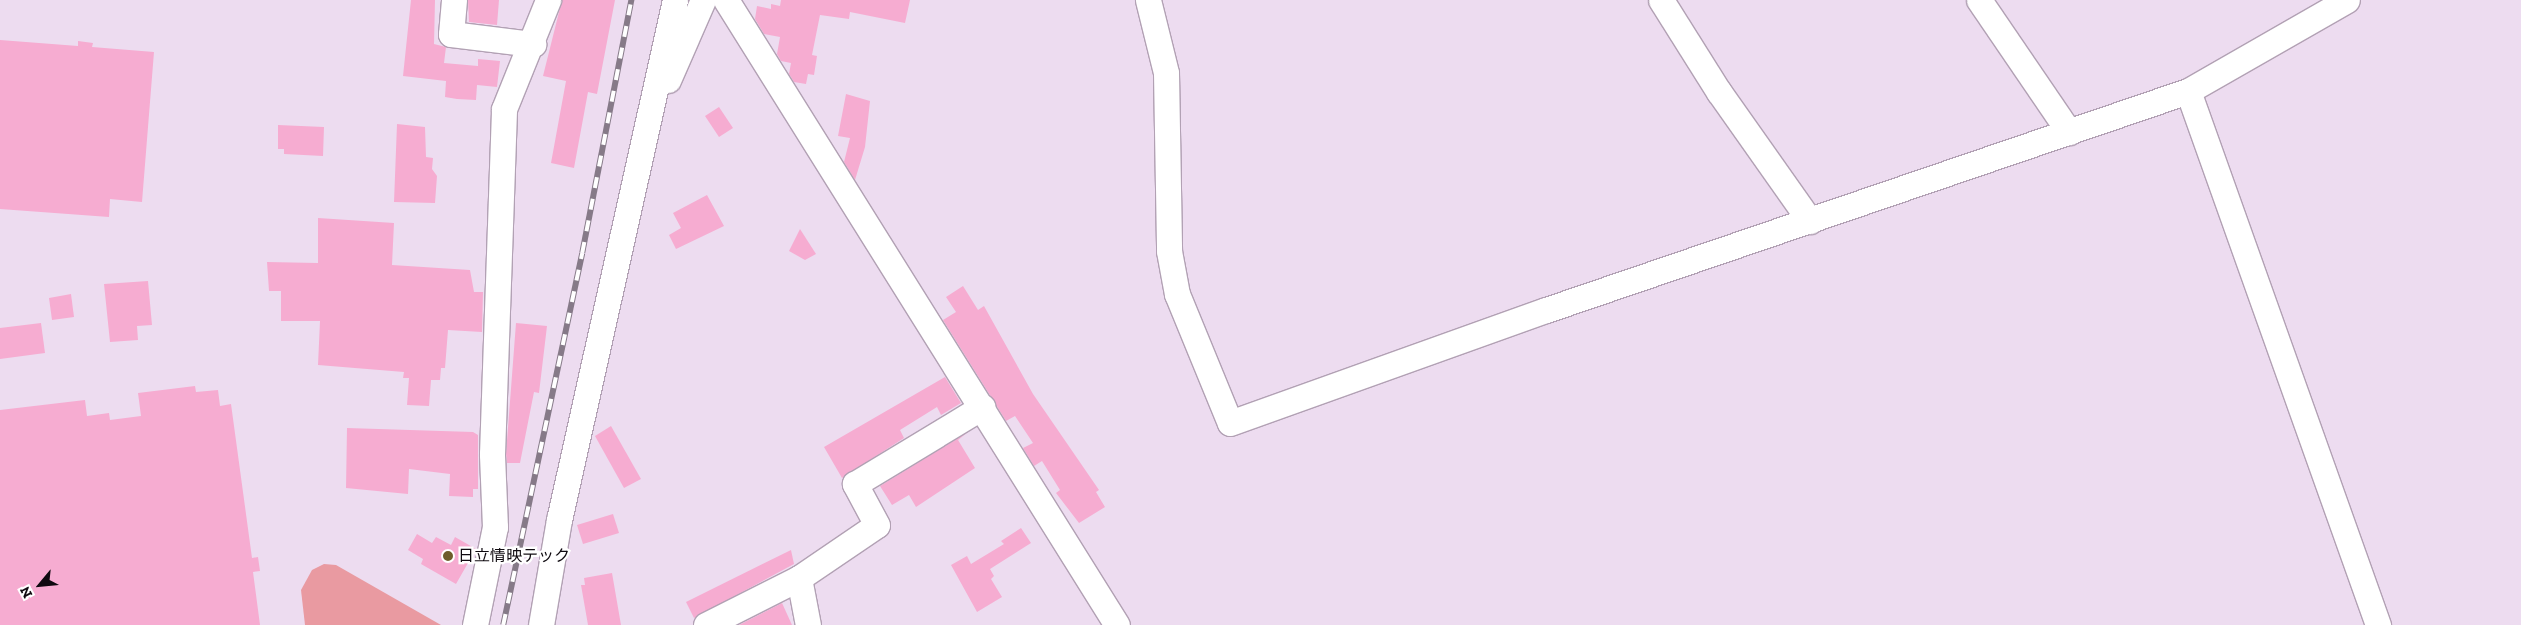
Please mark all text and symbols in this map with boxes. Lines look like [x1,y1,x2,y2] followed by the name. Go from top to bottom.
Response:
[458,546,570,566] place label: 日立情映テック
[442,550,454,562] marker: 日立情映テック
[15,560,65,610] north arrow
[16,584,36,601] text: N

